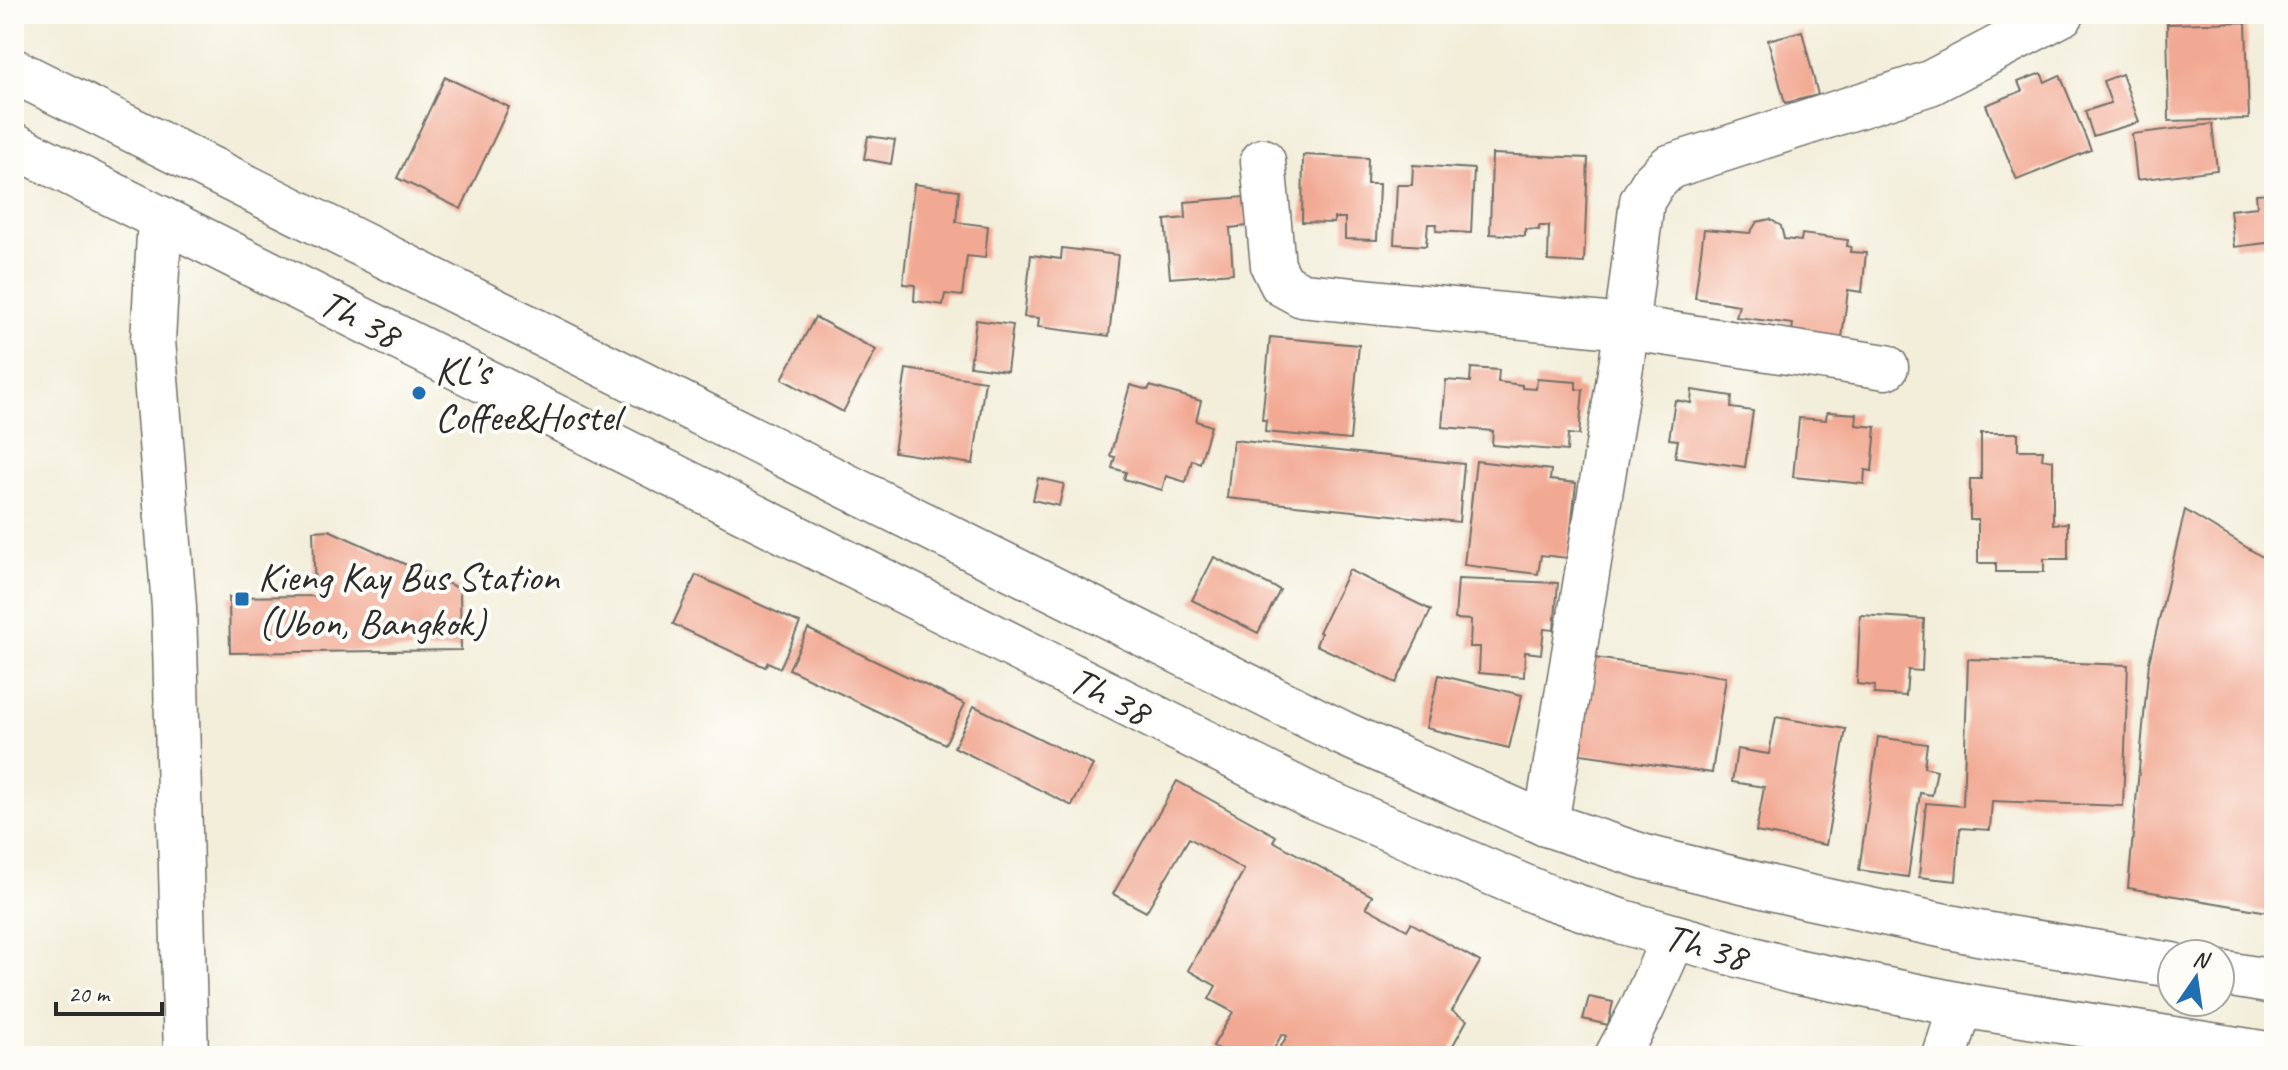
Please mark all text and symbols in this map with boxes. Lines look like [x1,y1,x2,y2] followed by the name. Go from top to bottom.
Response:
[311,278,412,362] street label: Th 38
[435,346,626,442] place label: KL's Coffee&Hostel
[410,384,428,402] marker: KL's Coffee&Hostel
[258,552,560,648] place label: Kieng Kay Bus Station (Ubon, Bangkok)
[233,590,251,608] marker: Kieng Kay Bus Station (Ubon, Bangkok)
[1061,655,1162,739] street label: Th 38
[1659,911,1757,984] street label: Th 38
[2156,938,2236,1018] north arrow
[2190,944,2213,975] text: N
[56,966,162,1016] scale bar
[68,979,111,1009] text: 20 m

